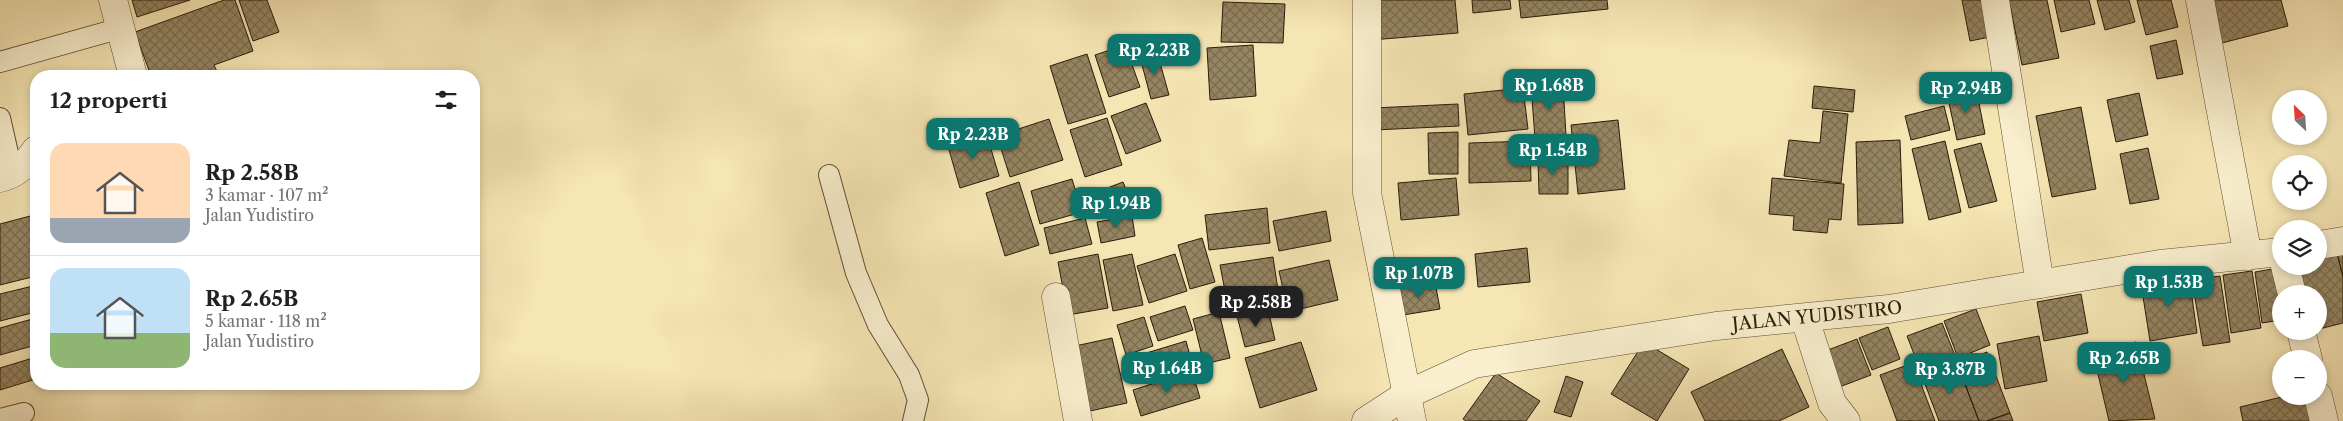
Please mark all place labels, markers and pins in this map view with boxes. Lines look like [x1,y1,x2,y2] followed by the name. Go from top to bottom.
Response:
[1102,34,1206,76] pin: Rp 2.23B
[1497,68,1601,111] pin: Rp 1.68B
[1914,72,2018,114] pin: Rp 2.94B
[921,118,1025,160] pin: Rp 2.23B
[1501,134,1605,176] pin: Rp 1.54B
[1064,186,1168,229] pin: Rp 1.94B
[1367,256,1471,299] pin: Rp 1.07B
[2117,266,2221,308] pin: Rp 1.53B
[1204,286,1308,328] pin: Rp 2.58B
[2072,342,2176,384] pin: Rp 2.65B
[1115,352,1219,394] pin: Rp 1.64B
[1898,352,2002,395] pin: Rp 3.87B

